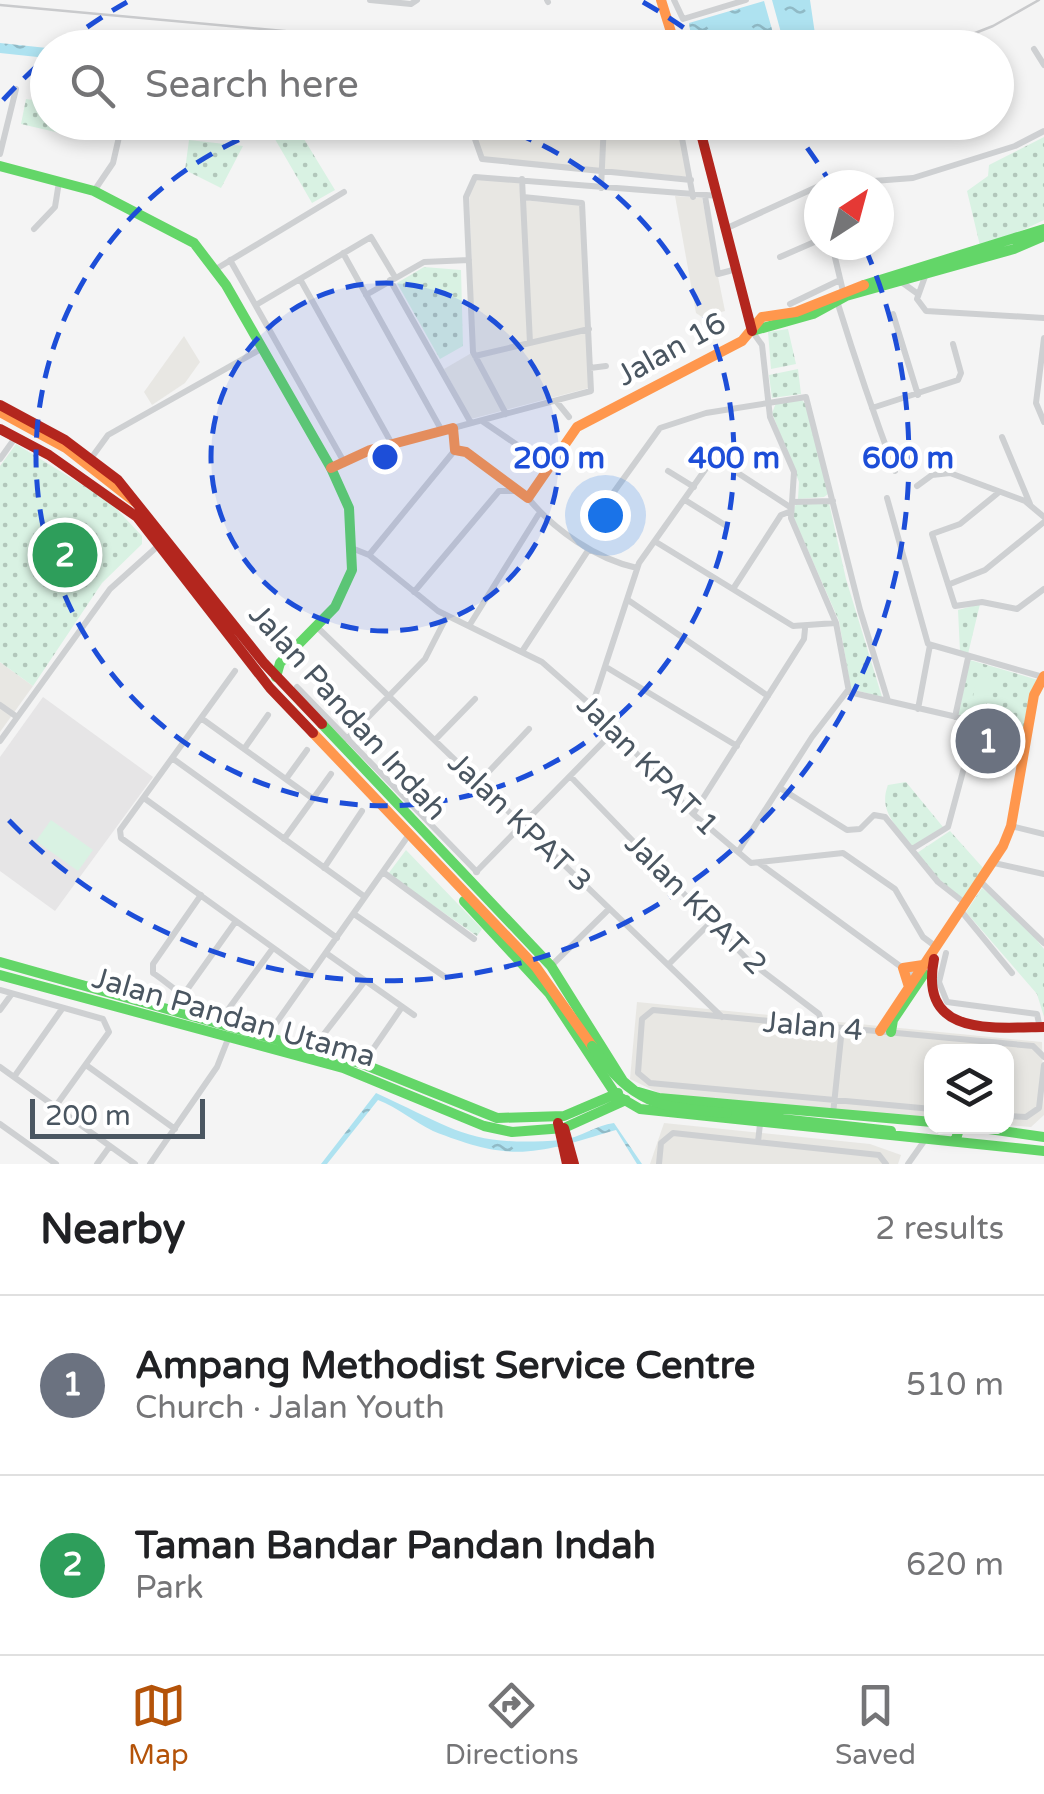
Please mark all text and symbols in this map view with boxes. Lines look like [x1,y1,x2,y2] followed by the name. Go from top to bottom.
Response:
[30,30,1014,140] search box
[65,58,120,113] icon: search
[145,62,359,108] text: Search here
[804,170,894,260] north arrow
[610,304,732,394] street label: Jalan 16
[367,439,403,475] centre of rings
[513,440,605,477] text: 200 m
[688,440,780,477] text: 400 m
[862,440,954,477] text: 600 m
[580,490,631,541] your location
[32,518,98,592] pin: 2
[241,597,454,828] street label: Jalan Pandan Indah
[569,687,726,844] street label: Jalan KPAT 1
[956,704,1020,778] pin: 1
[440,745,599,900] street label: Jalan KPAT 3
[617,826,774,983] street label: Jalan KPAT 2
[88,959,380,1076] street label: Jalan Pandan Utama
[761,1004,864,1049] street label: Jalan 4
[924,1044,1014,1134] map controls
[924,1044,1014,1134] button: layers
[30,1094,205,1138] scale bar
[45,1099,131,1133] text: 200 m
[40,1204,185,1255] text: Nearby
[875,1210,1004,1248] text: 2 results
[135,1343,755,1389] text: Ampang Methodist Service Centre
[62,1366,83,1404] text: 1
[906,1366,1004,1404] text: 510 m
[135,1389,445,1427] text: Church · Jalan Youth
[135,1523,656,1569] text: Taman Bandar Pandan Indah
[62,1546,83,1584] text: 2
[906,1546,1004,1584] text: 620 m
[135,1569,203,1607] text: Park
[128,1678,189,1772] tab: Map
[445,1678,579,1772] tab: Directions
[835,1678,916,1772] tab: Saved

